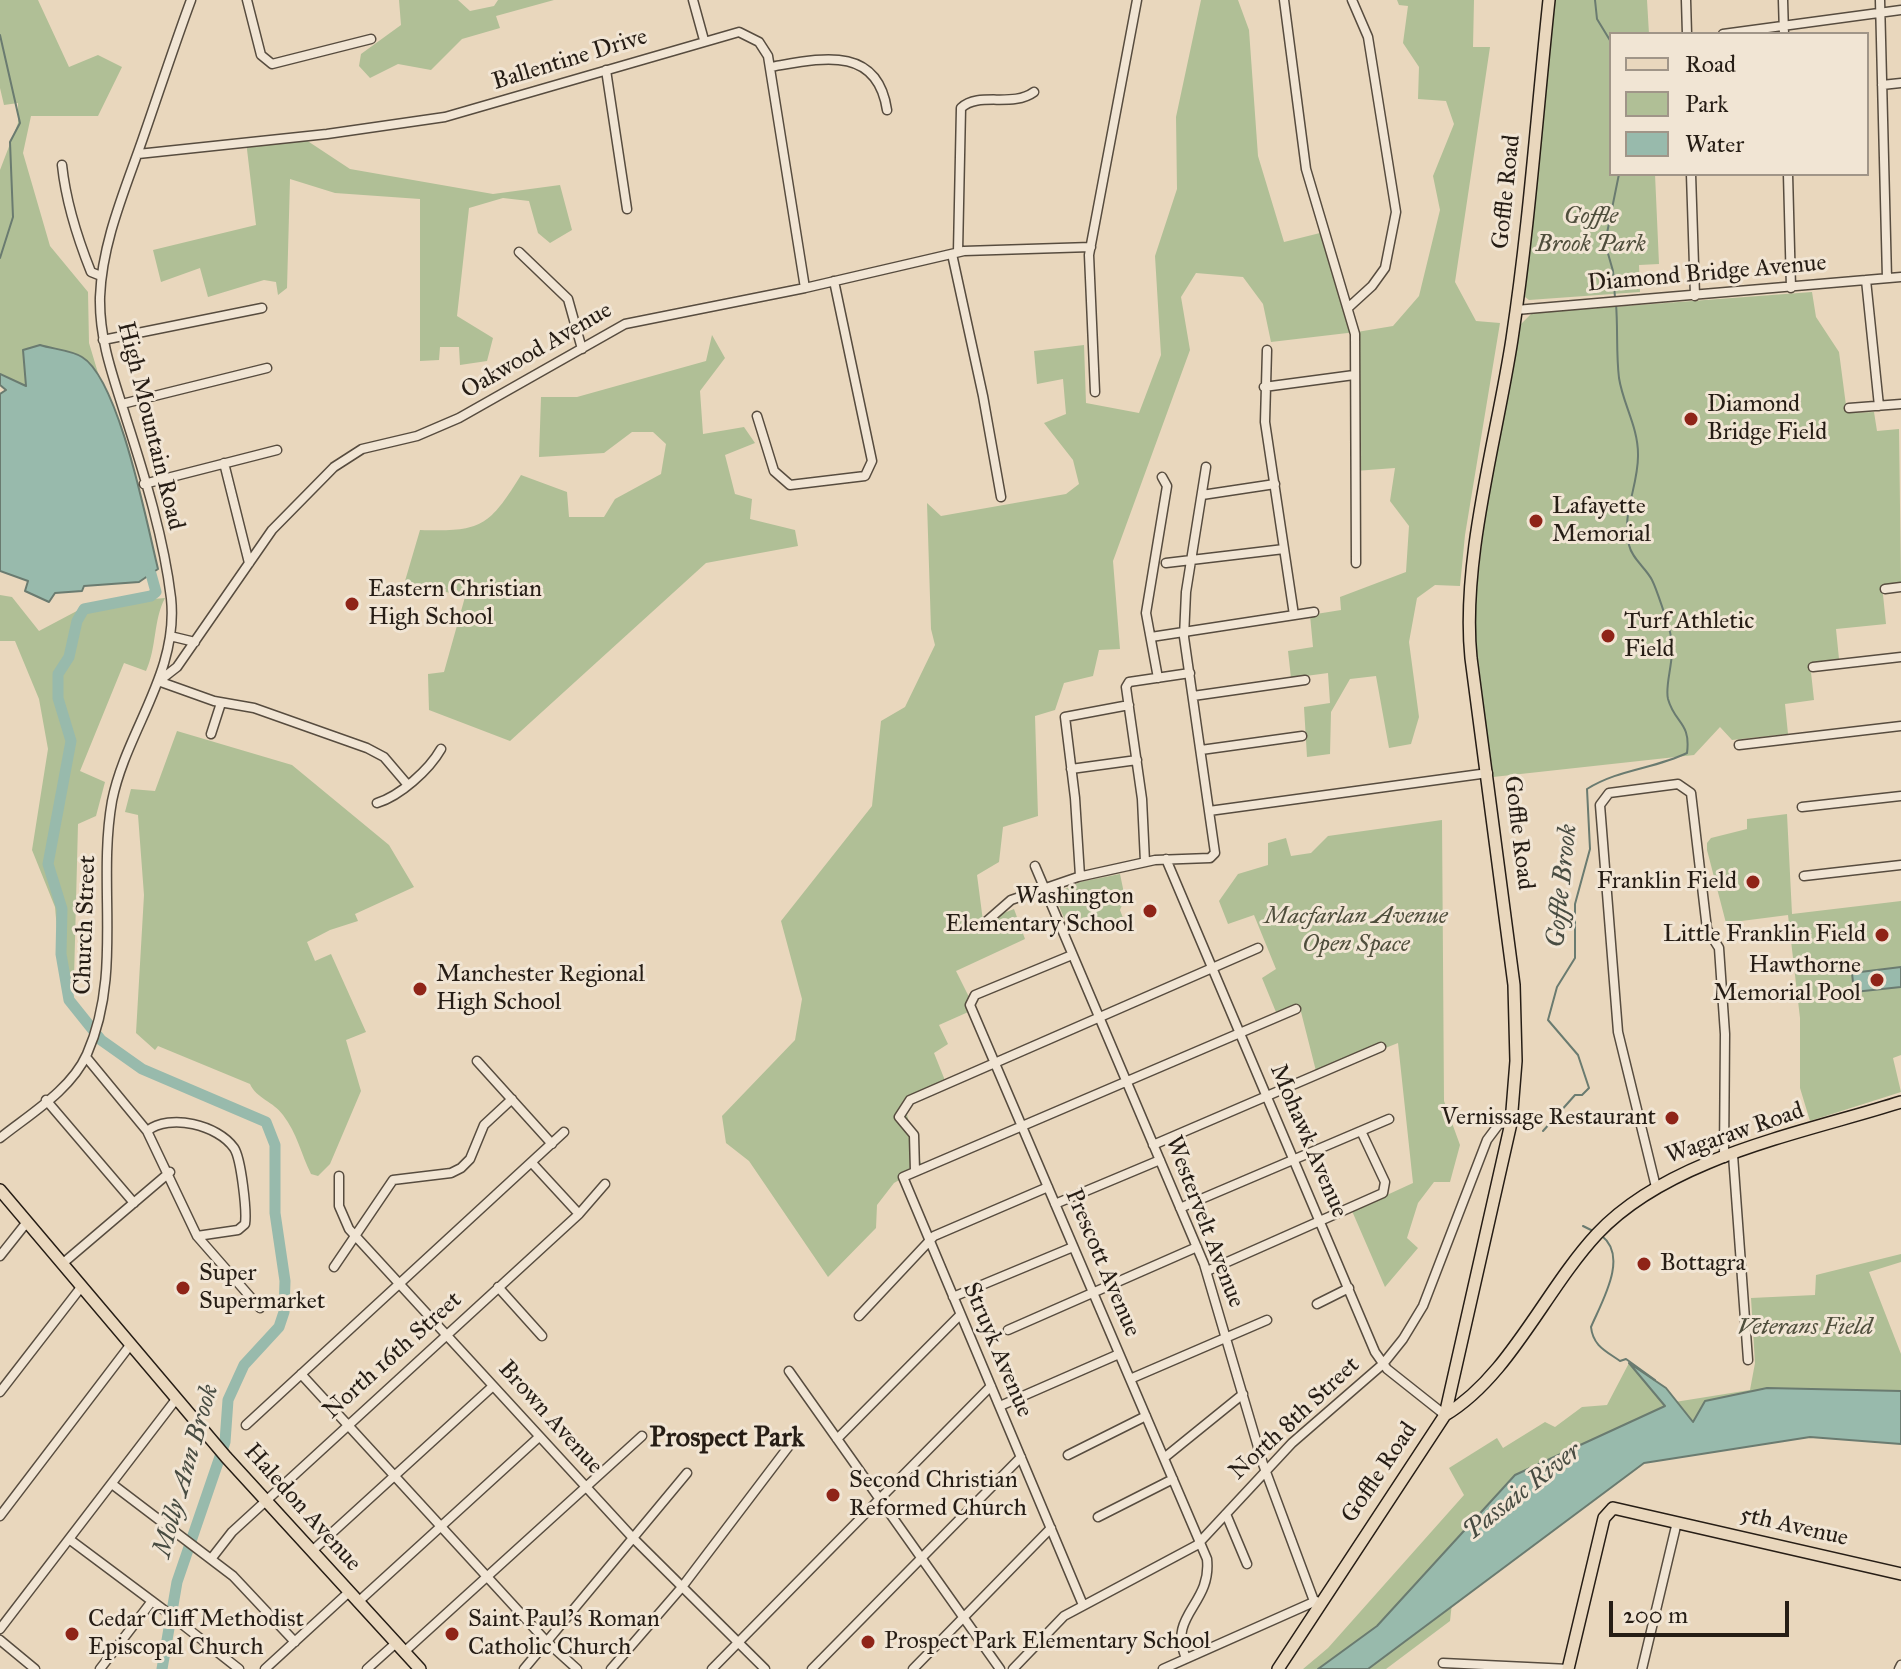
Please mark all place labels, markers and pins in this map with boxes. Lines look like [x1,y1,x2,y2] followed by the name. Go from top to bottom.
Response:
[1707,391,1827,447] place label: Diamond Bridge Field
[1682,410,1700,428] marker: Diamond Bridge Field
[1552,493,1651,549] place label: Lafayette Memorial
[1527,512,1545,530] marker: Lafayette Memorial
[368,576,542,632] place label: Eastern Christian High School
[343,595,361,613] marker: Eastern Christian High School
[1624,608,1754,664] place label: Turf Athletic Field
[1599,627,1617,645] marker: Turf Athletic Field
[1597,868,1737,896] place label: Franklin Field
[1744,873,1762,891] marker: Franklin Field
[945,883,1134,939] place label: Washington Elementary School
[1141,902,1159,920] marker: Washington Elementary School
[1663,921,1866,949] place label: Little Franklin Field
[1873,926,1891,944] marker: Little Franklin Field
[1713,952,1861,1008] place label: Hawthorne Memorial Pool
[436,961,645,1017] place label: Manchester Regional High School
[1868,971,1886,989] marker: Hawthorne Memorial Pool
[411,980,429,998] marker: Manchester Regional High School
[1441,1104,1656,1132] place label: Vernissage Restaurant
[1663,1109,1681,1127] marker: Vernissage Restaurant
[1660,1250,1746,1278] place label: Bottagra
[1635,1255,1653,1273] marker: Bottagra
[199,1260,325,1316] place label: Super Supermarket
[174,1279,192,1297] marker: Super Supermarket
[849,1467,1027,1523] place label: Second Christian Reformed Church
[824,1486,842,1504] marker: Second Christian Reformed Church
[88,1606,304,1662] place label: Cedar Cliff Methodist Episcopal Church
[468,1606,660,1662] place label: Saint Paul's Roman Catholic Church
[63,1625,81,1643] marker: Cedar Cliff Methodist Episcopal Church
[443,1625,461,1643] marker: Saint Paul's Roman Catholic Church
[884,1628,1211,1656] place label: Prospect Park Elementary School
[859,1633,877,1651] marker: Prospect Park Elementary School

